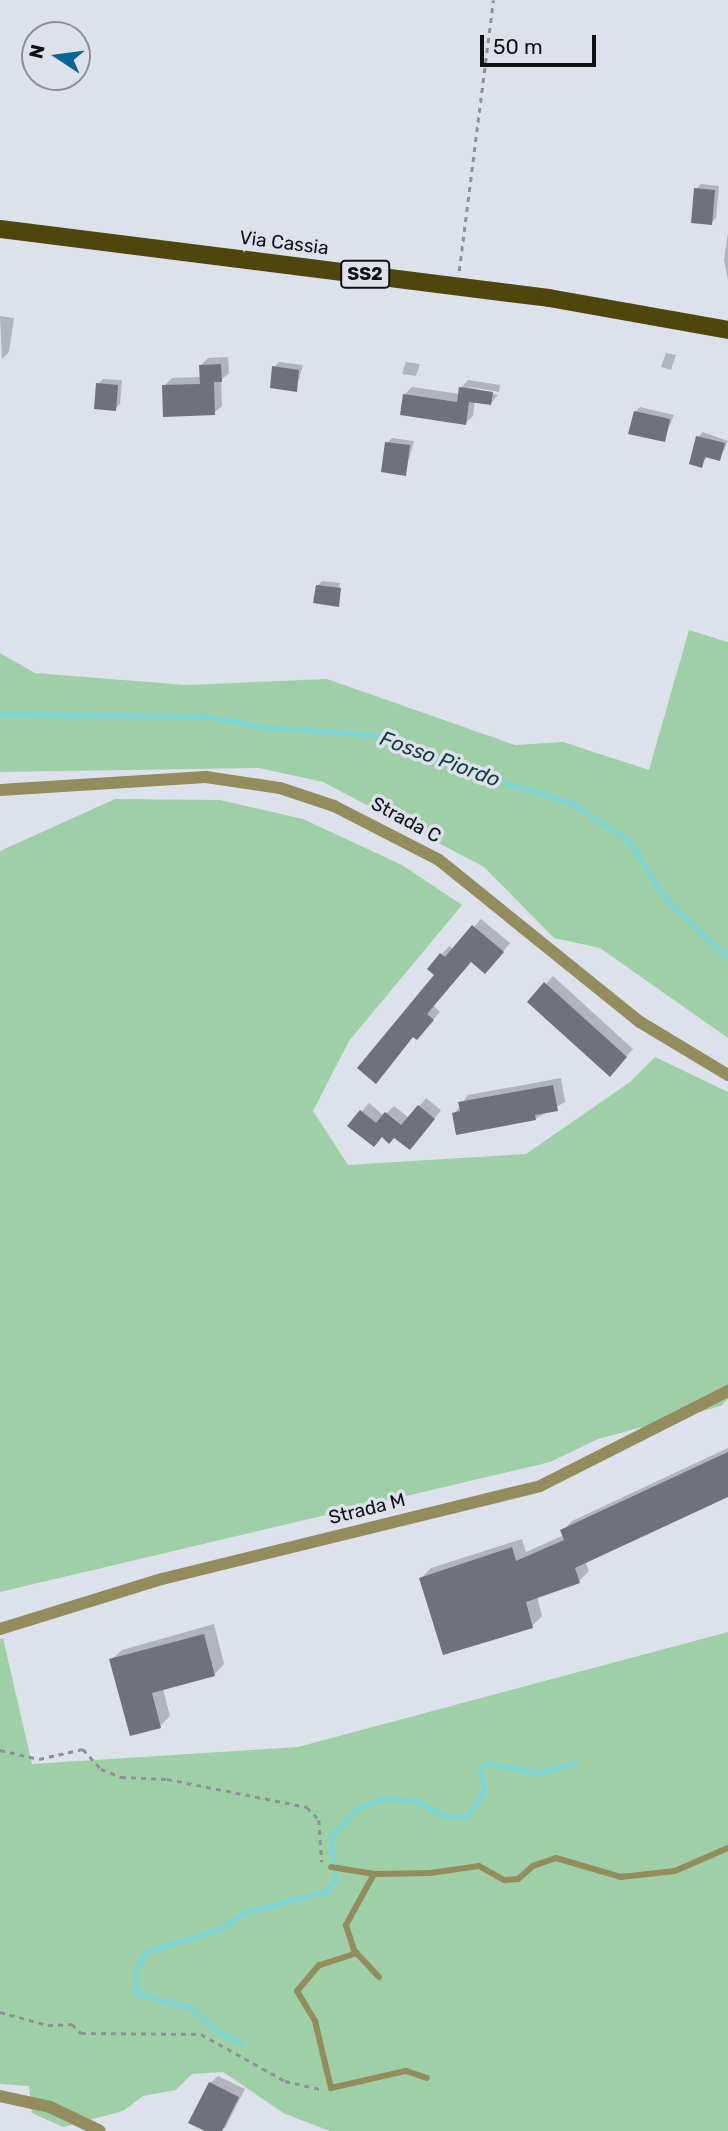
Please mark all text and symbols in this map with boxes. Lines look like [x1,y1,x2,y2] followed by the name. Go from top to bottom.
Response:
[21,21,91,91] north arrow
[483,21,598,65] scale bar
[493,34,543,59] text: 50 m
[24,42,50,61] text: N
[238,226,330,260] street label: Via Cassia
[339,260,391,288] road number: SS2
[377,726,503,792] water label: Fosso Piordo
[367,792,445,848] street label: Strada C
[326,1488,408,1530] street label: Strada M

